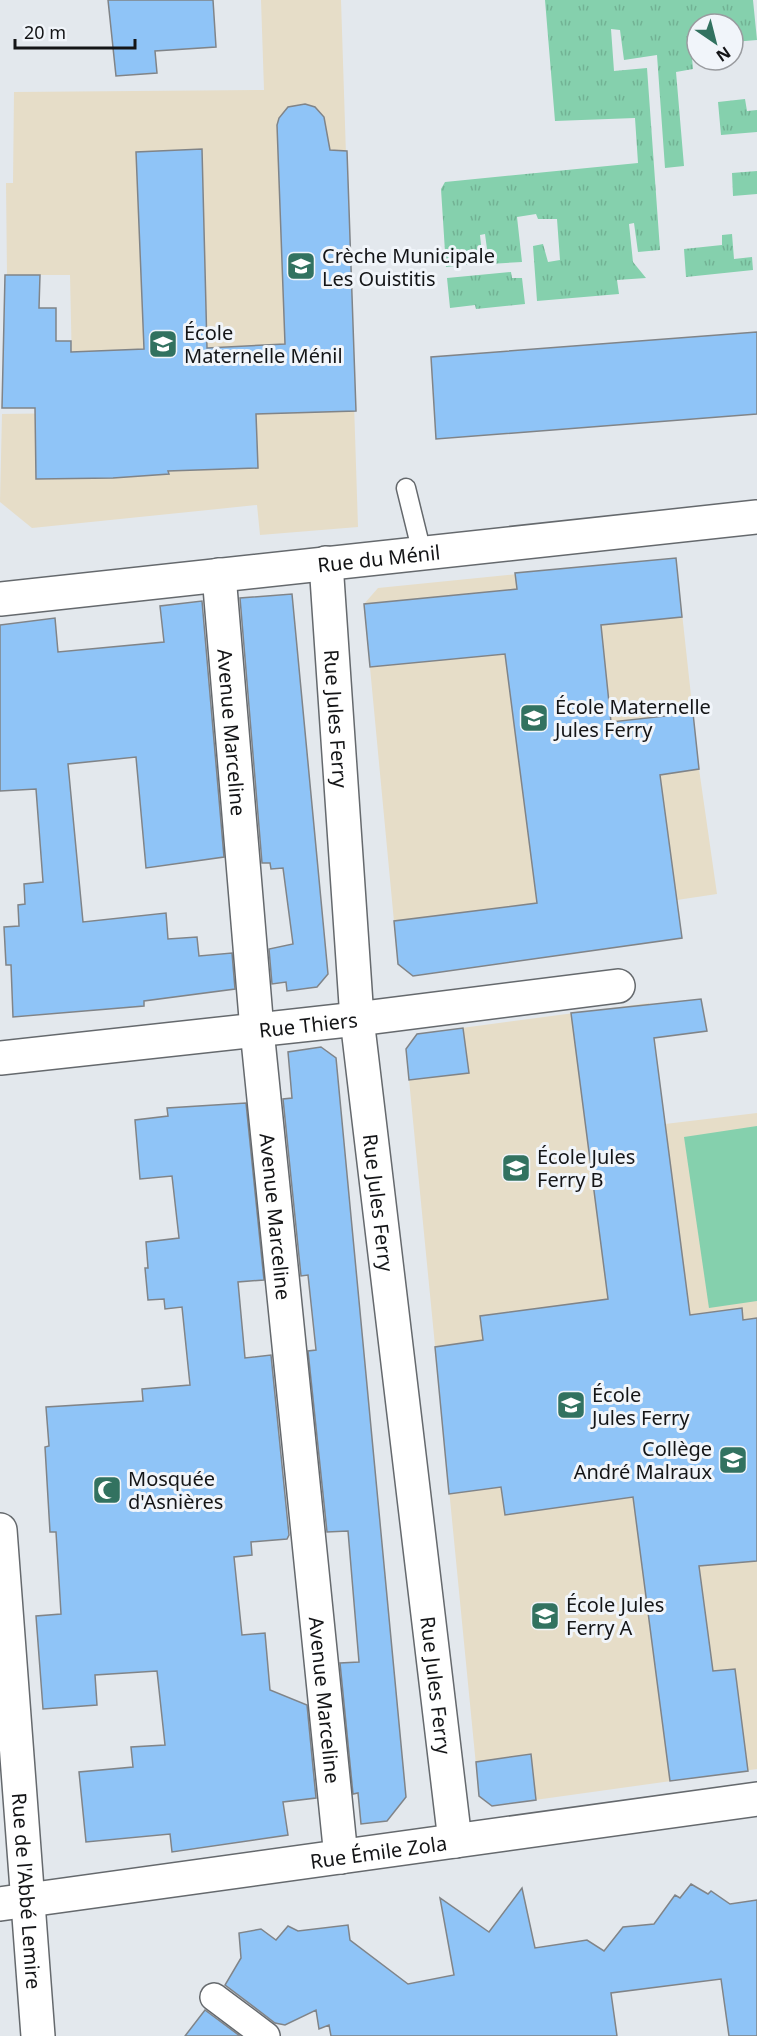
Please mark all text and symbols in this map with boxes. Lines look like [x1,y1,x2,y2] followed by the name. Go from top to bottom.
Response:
[15,12,135,50] scale bar
[685,12,745,72] north arrow
[24,20,66,44] text: 20 m
[712,42,735,67] text: N
[322,242,495,292] place label: Crèche Municipale Les Ouistitis
[285,250,317,282] school or university icon: Crèche Municipale Les Ouistitis
[184,319,343,369] place label: École Maternelle Ménil
[147,328,179,360] school or university icon: École Maternelle Ménil
[316,538,442,578] street label: Rue du Ménil
[212,648,253,817] street label: Avenue Marceline
[318,648,355,790] street label: Rue Jules Ferry
[553,693,711,743] place label: École Maternelle Jules Ferry
[518,702,550,734] school or university icon: École Maternelle Jules Ferry
[257,1006,359,1043] street label: Rue Thiers
[254,1132,298,1301] street label: Avenue Marceline
[357,1132,401,1274] street label: Rue Jules Ferry
[537,1143,635,1193] place label: École Jules Ferry B
[500,1152,532,1184] school or university icon: École Jules Ferry B
[590,1381,690,1431] place label: École Jules Ferry
[555,1389,587,1421] school or university icon: École Jules Ferry
[574,1435,712,1485] place label: Collège André Malraux
[717,1444,749,1476] school or university icon: Collège André Malraux
[128,1465,223,1515] place label: Mosquée d'Asnières
[91,1474,123,1506] mosque icon: Mosquée d'Asnières
[566,1591,664,1641] place label: École Jules Ferry A
[529,1600,561,1632] school or university icon: École Jules Ferry A
[303,1615,347,1785] street label: Avenue Marceline
[415,1615,458,1757] street label: Rue Jules Ferry
[6,1792,48,1990] street label: Rue de l'Abbé Lemire
[308,1829,449,1874] street label: Rue Émile Zola

